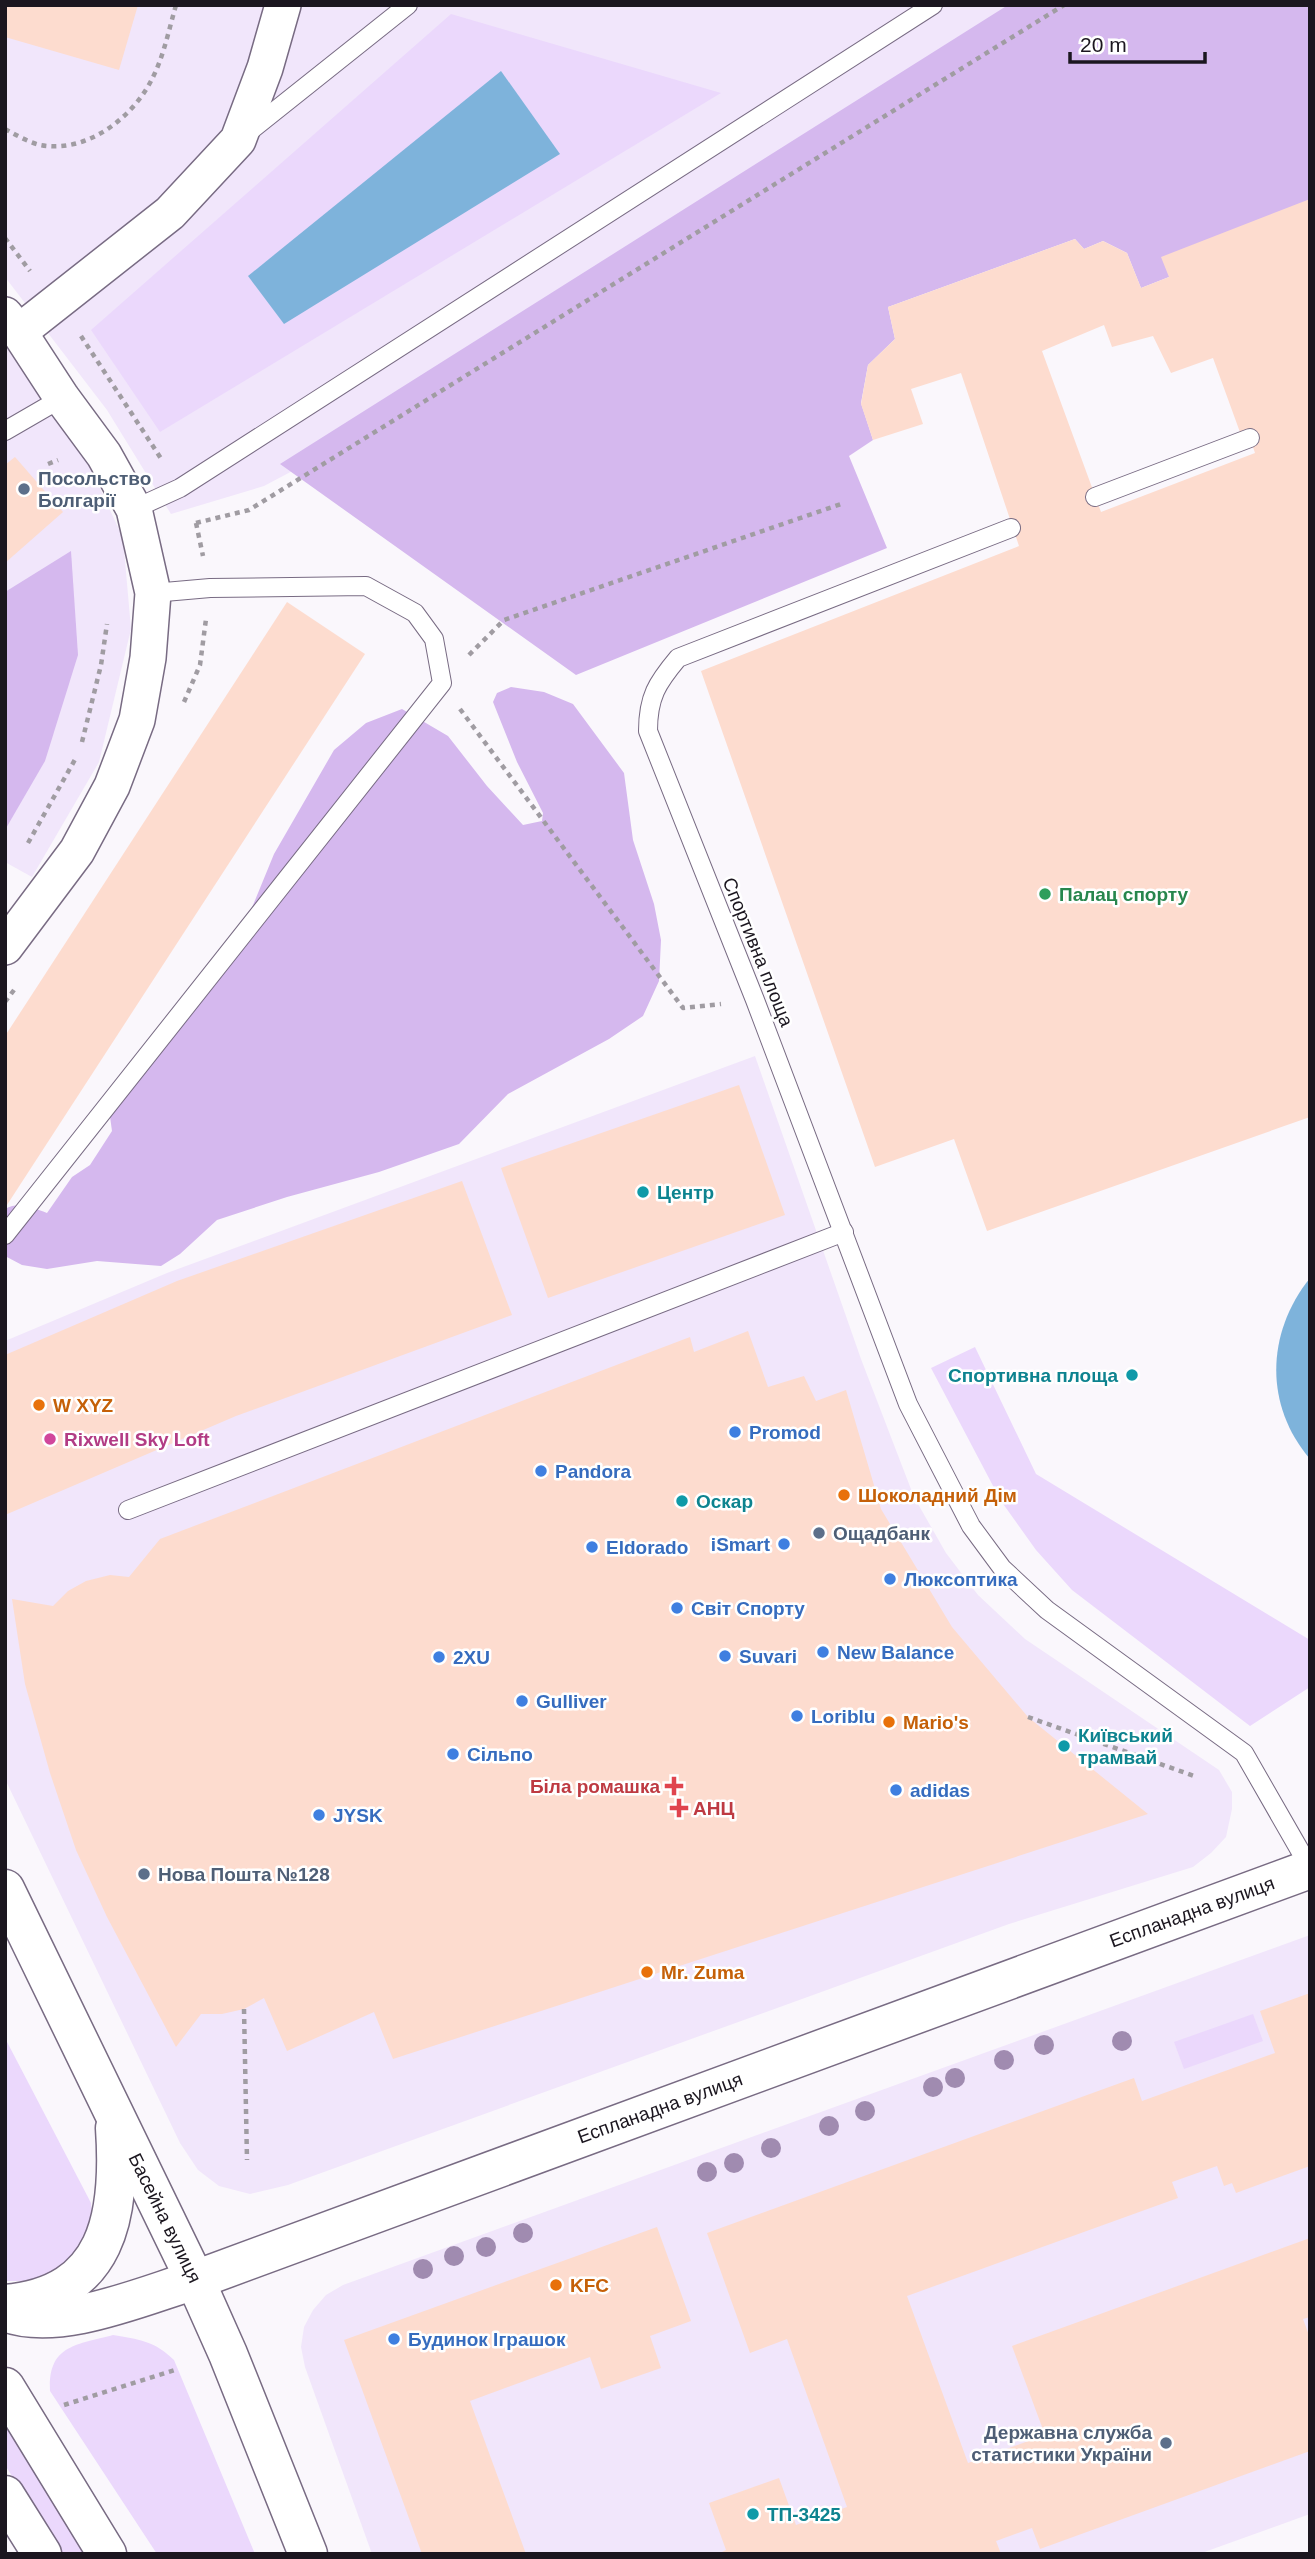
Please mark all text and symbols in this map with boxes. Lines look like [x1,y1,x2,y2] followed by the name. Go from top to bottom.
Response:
[1070,21,1205,65] scale bar
[1080,33,1127,56] text: 20 m
[38,468,151,511] place label: Посольство Болгарії
[16,481,32,497] marker: Посольство Болгарії
[719,874,798,1030] street label: Спортивна площа
[1059,884,1189,905] place label: Палац спорту
[1037,886,1053,902] marker: Палац спорту
[657,1182,714,1203] place label: Центр
[635,1184,651,1200] marker: Центр
[948,1365,1118,1386] place label: Спортивна площа
[1124,1367,1140,1383] marker: Спортивна площа
[53,1395,114,1416] place label: W XYZ
[31,1397,47,1413] marker: W XYZ
[749,1422,821,1443] place label: Promod
[727,1424,743,1440] marker: Promod
[64,1429,210,1450] place label: Rixwell Sky Loft
[42,1431,58,1447] marker: Rixwell Sky Loft
[555,1461,631,1482] place label: Pandora
[533,1463,549,1479] marker: Pandora
[858,1485,1017,1506] place label: Шоколадний Дім
[836,1487,852,1503] marker: Шоколадний Дім
[696,1491,753,1512] place label: Оскар
[674,1493,690,1509] marker: Оскар
[833,1523,930,1544] place label: Ощадбанк
[811,1525,827,1541] marker: Ощадбанк
[711,1534,771,1555] place label: iSmart
[776,1536,792,1552] marker: iSmart
[606,1537,688,1558] place label: Eldorado
[584,1539,600,1555] marker: Eldorado
[904,1569,1018,1590] place label: Люксоптика
[882,1571,898,1587] marker: Люксоптика
[691,1598,805,1619] place label: Свiт Спорту
[669,1600,685,1616] marker: Свiт Спорту
[837,1642,954,1663] place label: New Balance
[815,1644,831,1660] marker: New Balance
[739,1646,797,1667] place label: Suvari
[453,1647,490,1668] place label: 2XU
[717,1648,733,1664] marker: Suvari
[431,1649,447,1665] marker: 2XU
[536,1691,607,1712] place label: Gulliver
[514,1693,530,1709] marker: Gulliver
[811,1706,875,1727] place label: Loriblu
[789,1708,805,1724] marker: Loriblu
[903,1712,969,1733] place label: Mario's
[881,1714,897,1730] marker: Mario's
[1078,1725,1173,1768] place label: Київський трамвай
[1056,1738,1072,1754] marker: Київський трамвай
[467,1744,533,1765] place label: Сільпо
[445,1746,461,1762] marker: Сільпо
[530,1776,660,1797] place label: Біла ромашка
[666,1778,682,1794] marker: Біла ромашка
[910,1780,970,1801] place label: adidas
[888,1782,904,1798] marker: adidas
[693,1798,734,1819] place label: АНЦ
[671,1800,687,1816] marker: АНЦ
[333,1805,383,1826] place label: JYSK
[311,1807,327,1823] marker: JYSK
[158,1864,330,1885] place label: Нова Пошта №128
[136,1866,152,1882] marker: Нова Пошта №128
[1107,1872,1277,1952] street label: Еспланадна вулиця
[661,1962,745,1983] place label: Mr. Zuma
[639,1964,655,1980] marker: Mr. Zuma
[575,2068,745,2148] street label: Еспланадна вулиця
[125,2150,205,2286] street label: Басейна вулиця
[570,2275,609,2296] place label: KFC
[548,2277,564,2293] marker: KFC
[408,2329,566,2350] place label: Будинок Іграшок
[386,2331,402,2347] marker: Будинок Іграшок
[971,2422,1152,2465] place label: Державна служба статистики України
[1158,2435,1174,2451] marker: Державна служба статистики України
[767,2504,841,2525] place label: ТП-3425
[745,2506,761,2522] marker: ТП-3425

